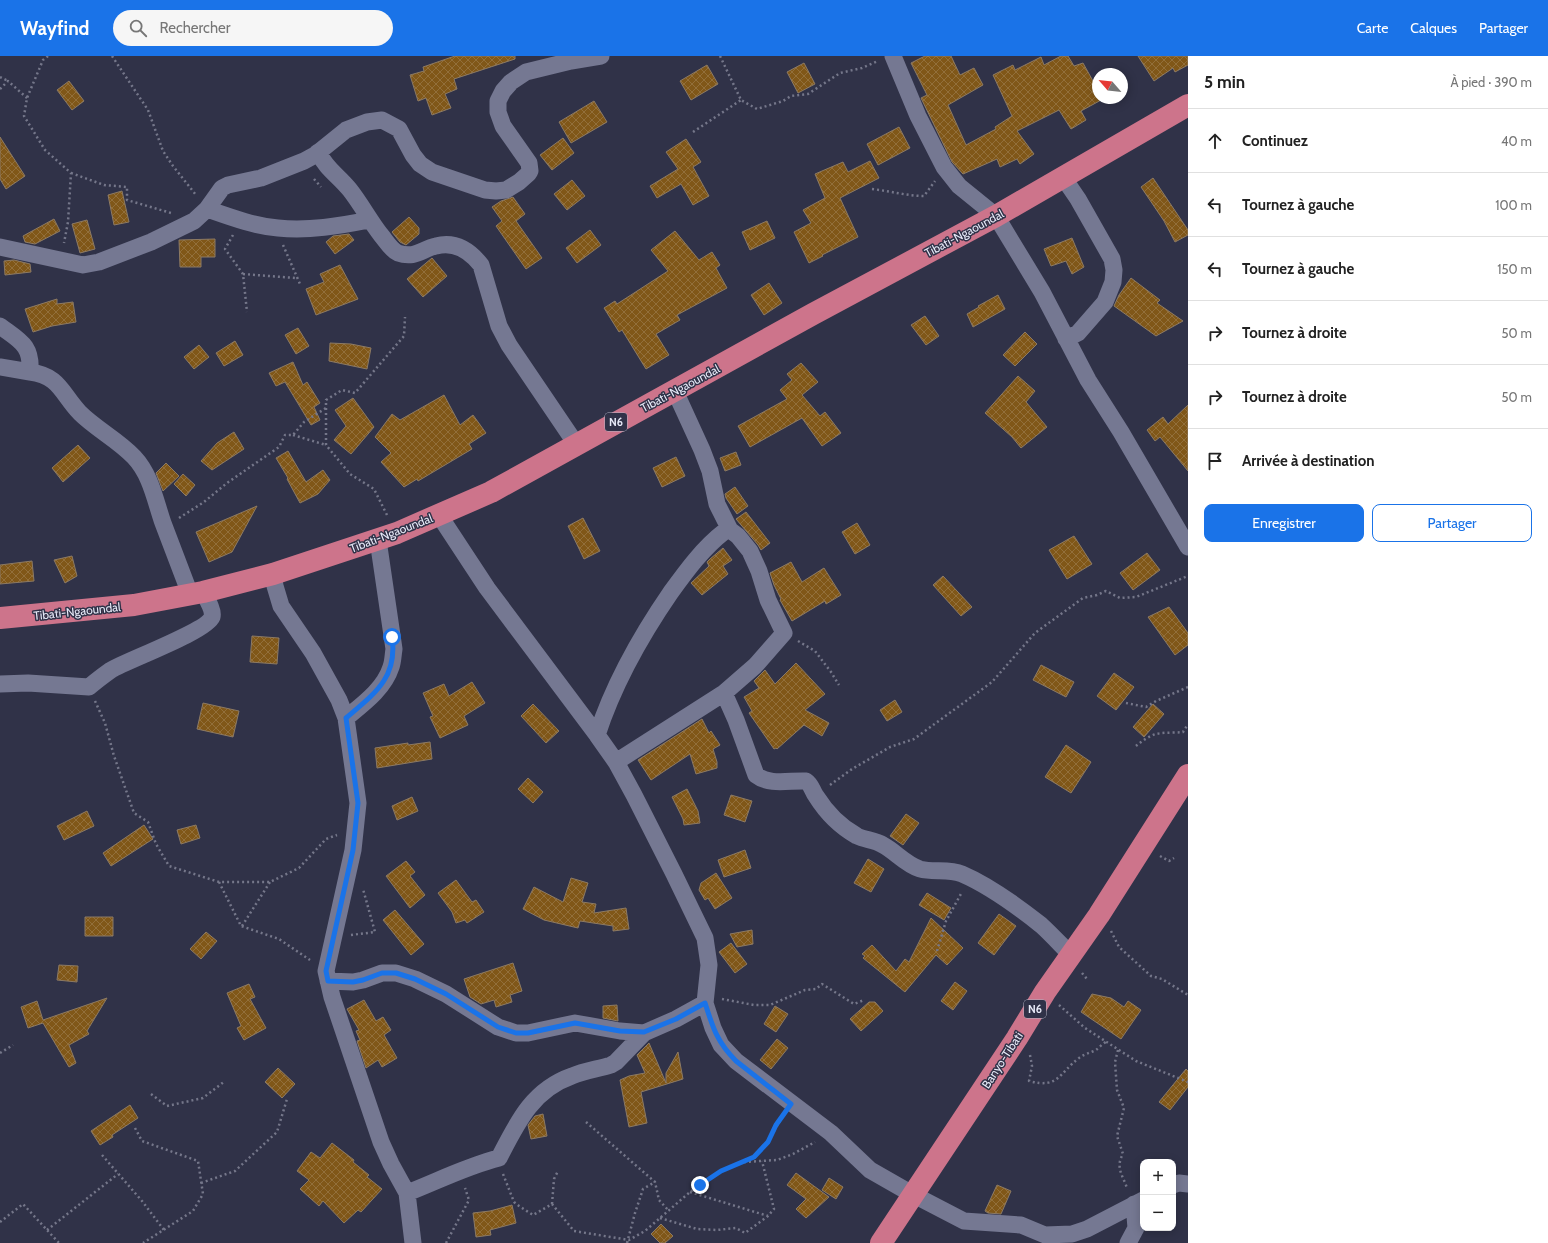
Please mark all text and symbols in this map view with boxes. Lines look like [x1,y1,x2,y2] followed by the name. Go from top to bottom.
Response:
[113,10,393,46] search box
[20,17,89,40] text: Wayfind
[127,17,149,39] icon: search
[159,19,230,37] text: Rechercher
[1357,19,1388,37] text: Carte
[1410,19,1457,37] text: Calques
[1479,19,1528,37] text: Partager
[1092,68,1128,104] north arrow
[1204,72,1245,92] text: 5 min
[1450,74,1532,90] text: À pied · 390 m
[1204,130,1226,152] icon: ahead
[1242,132,1308,150] text: Continuez
[1501,133,1532,149] text: 40 m
[1204,194,1226,216] icon: left
[1242,196,1354,214] text: Tournez à gauche
[1495,197,1532,213] text: 100 m
[922,206,1006,260] street label: Tibati-Ngaoundal
[1204,258,1226,280] icon: left
[1242,260,1354,278] text: Tournez à gauche
[1497,261,1532,277] text: 150 m
[1204,322,1226,344] icon: right
[1242,324,1347,342] text: Tournez à droite
[1502,325,1532,341] text: 50 m
[638,361,722,415] street label: Tibati-Ngaoundal
[1204,386,1226,408] icon: right
[1242,388,1347,406] text: Tournez à droite
[1502,389,1532,405] text: 50 m
[605,413,627,431] road number: N6
[1204,450,1226,472] icon: arrive
[1242,452,1374,470] text: Arrivée à destination
[1204,504,1364,542] button: Enregistrer
[1372,504,1532,542] button: Partager
[347,510,435,556] street label: Tibati-Ngaoundal
[33,599,122,623] street label: Tibati-Ngaoundal
[383,628,401,646] route start
[1024,1000,1046,1018] road number: N6
[978,1029,1026,1091] street label: Banyo-Tibati
[1140,1159,1176,1231] map controls
[1140,1159,1176,1195] button: +
[691,1176,709,1194] route end
[1140,1195,1176,1231] button: −

